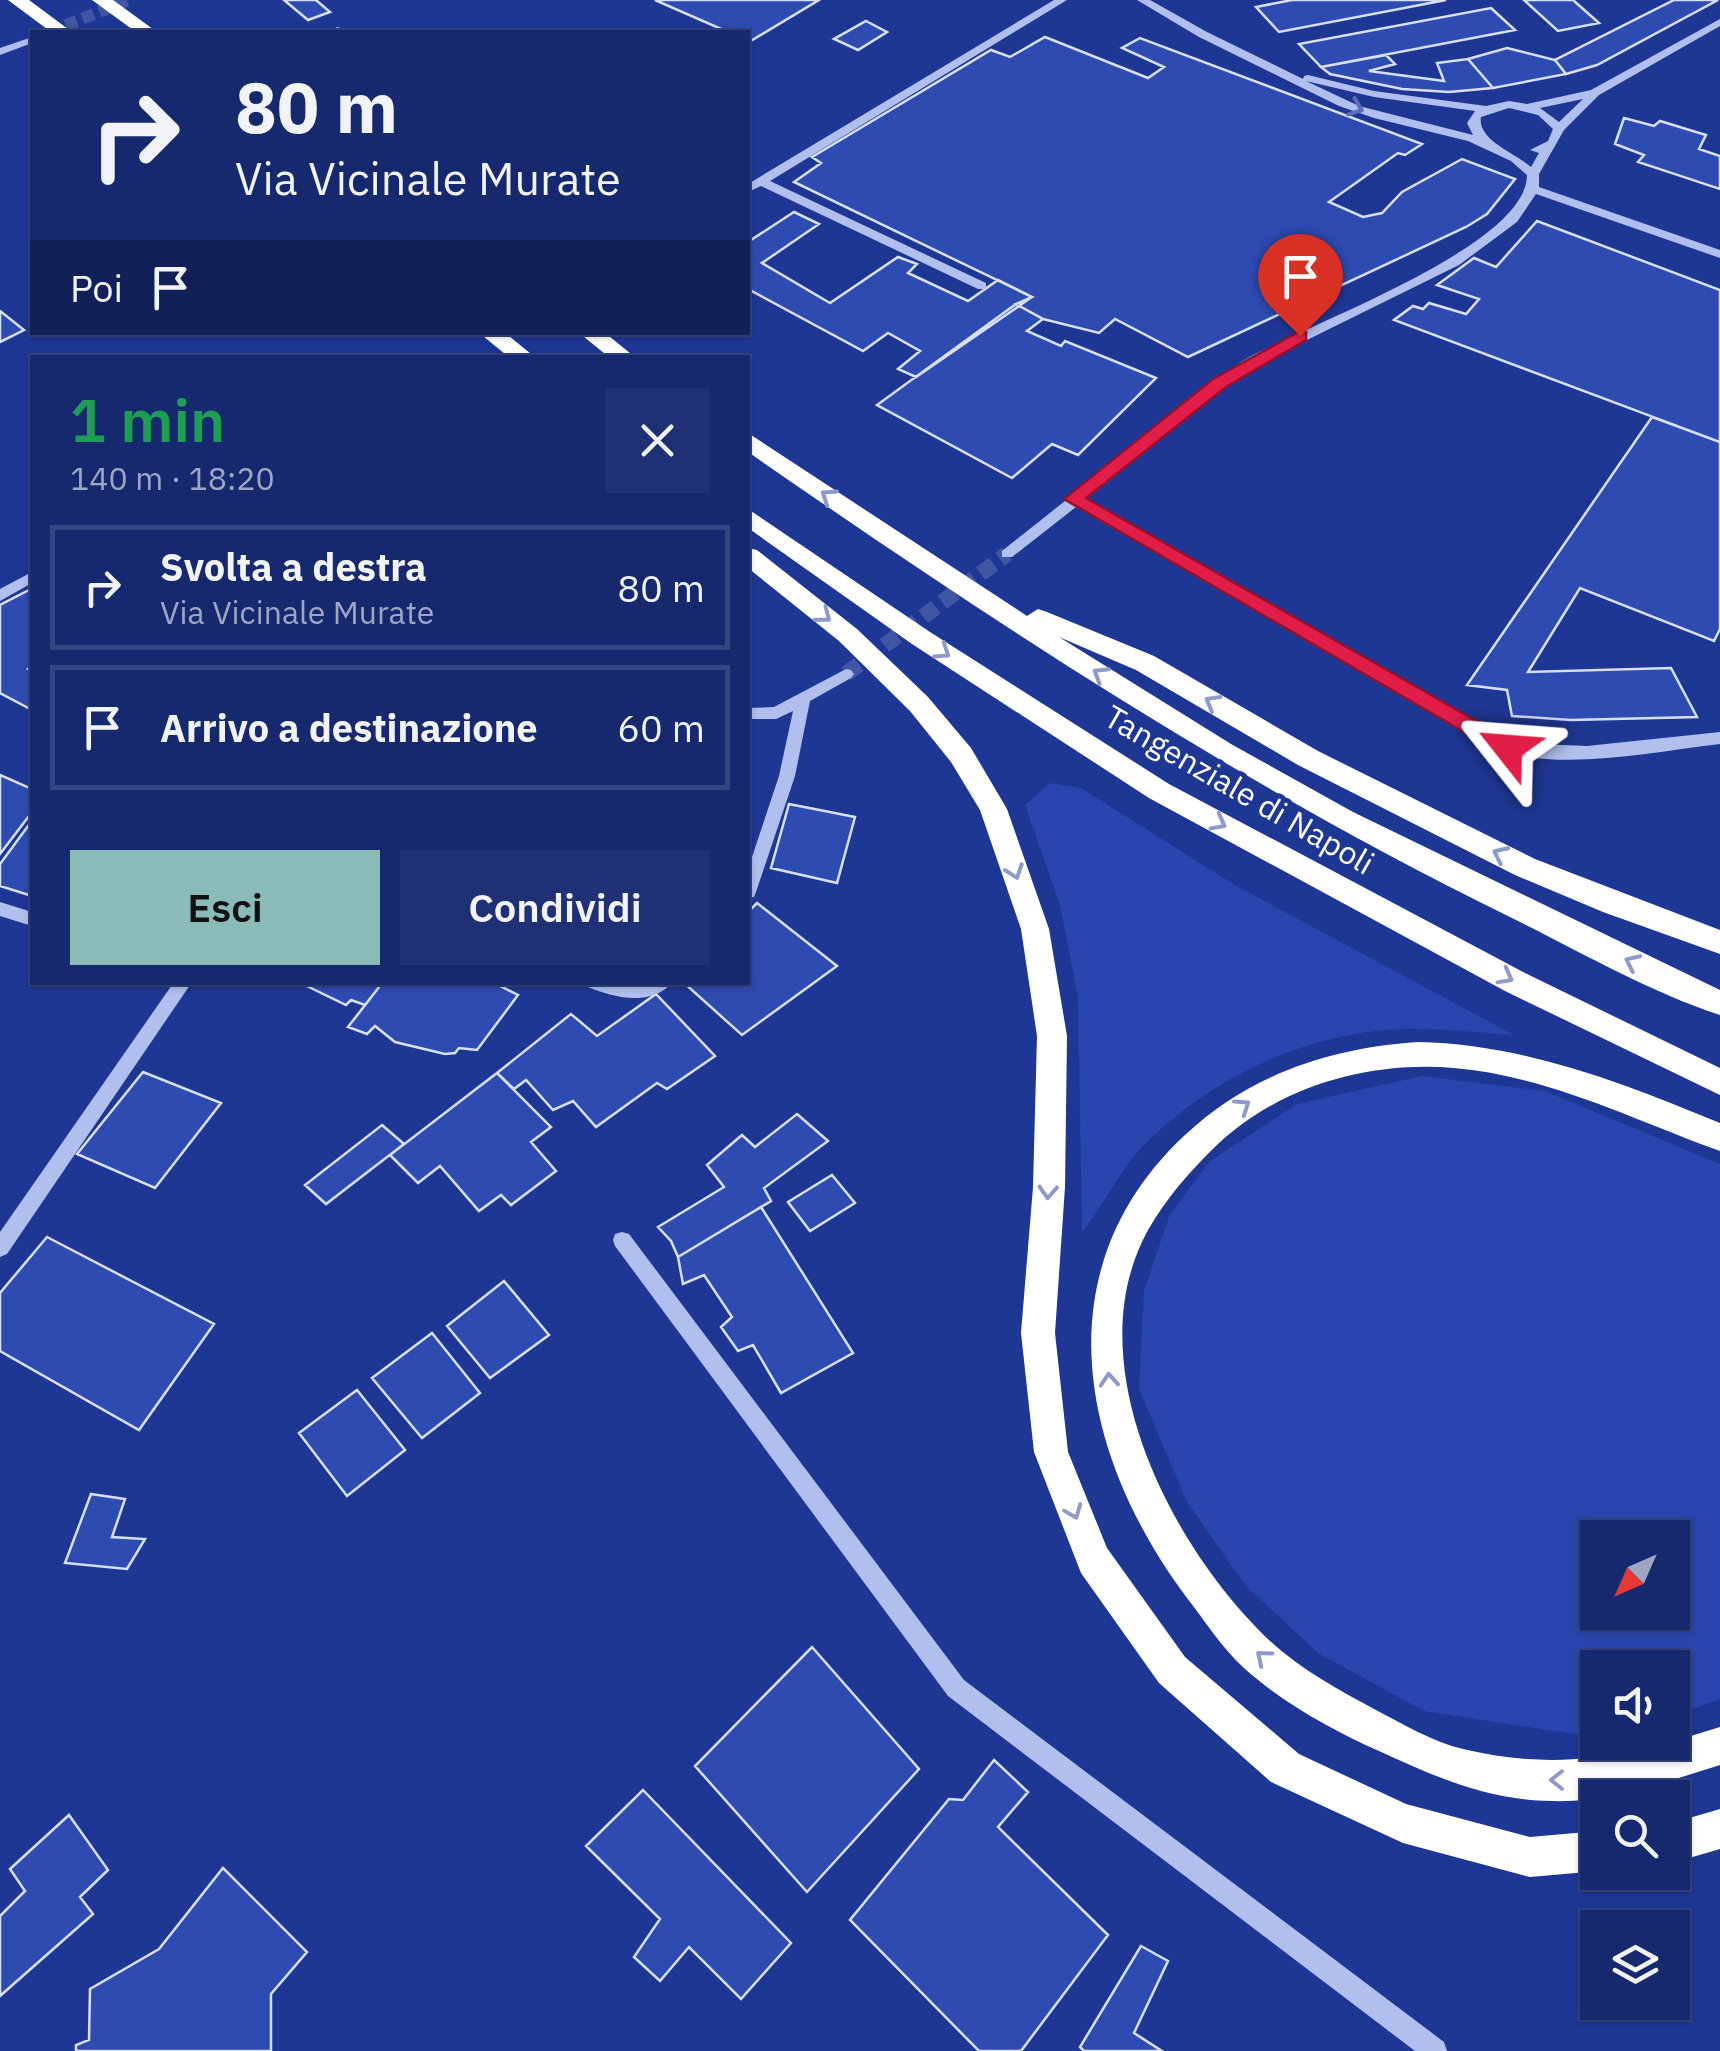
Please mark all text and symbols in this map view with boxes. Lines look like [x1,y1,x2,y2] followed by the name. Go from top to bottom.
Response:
[235,61,398,152] text: 80 m
[70,70,200,200] icon: right
[1346,96,1364,116] one-way arrow
[235,149,621,207] text: Via Vicinale Murate
[1258,234,1343,337] pin
[1273,249,1328,304] icon: arrive
[143,260,198,315] icon: arrive
[70,263,123,312] text: Poi
[70,380,225,459] text: 1 min
[605,388,710,493] button: close
[70,457,275,499] text: 140 m · 18:20
[821,490,840,508] one-way arrow
[160,542,427,591] text: Svolta a destra
[75,560,130,615] icon: right
[617,563,705,612] text: 80 m
[160,591,434,633] text: Via Vicinale Murate
[813,604,831,622] one-way arrow
[932,640,950,659] one-way arrow
[1093,668,1111,687] one-way arrow
[1097,695,1382,883] street label: Tangenziale di Napoli
[1205,695,1223,714] one-way arrow
[1456,696,1560,800] position arrow
[75,700,130,755] icon: arrive
[160,703,538,752] text: Arrivo a destinazione
[617,703,705,752] text: 60 m
[1208,811,1227,830] one-way arrow
[1492,847,1510,867] one-way arrow
[70,850,380,965] button: Esci
[400,850,710,965] button: Condividi
[1004,863,1024,880] one-way arrow
[1624,954,1642,974] one-way arrow
[1495,964,1513,984] one-way arrow
[1233,1099,1251,1118] one-way arrow
[1038,1185,1059,1201] one-way arrow
[1099,1372,1120,1388] one-way arrow
[1063,1502,1083,1519] one-way arrow
[1580,1520,1690,1630] north arrow
[1580,1520,1690,2020] map controls
[1580,1650,1690,1760] button: sound
[1257,1651,1275,1669] one-way arrow
[1549,1769,1564,1791] one-way arrow
[1580,1780,1690,1890] button: search
[1580,1910,1690,2020] button: layers

